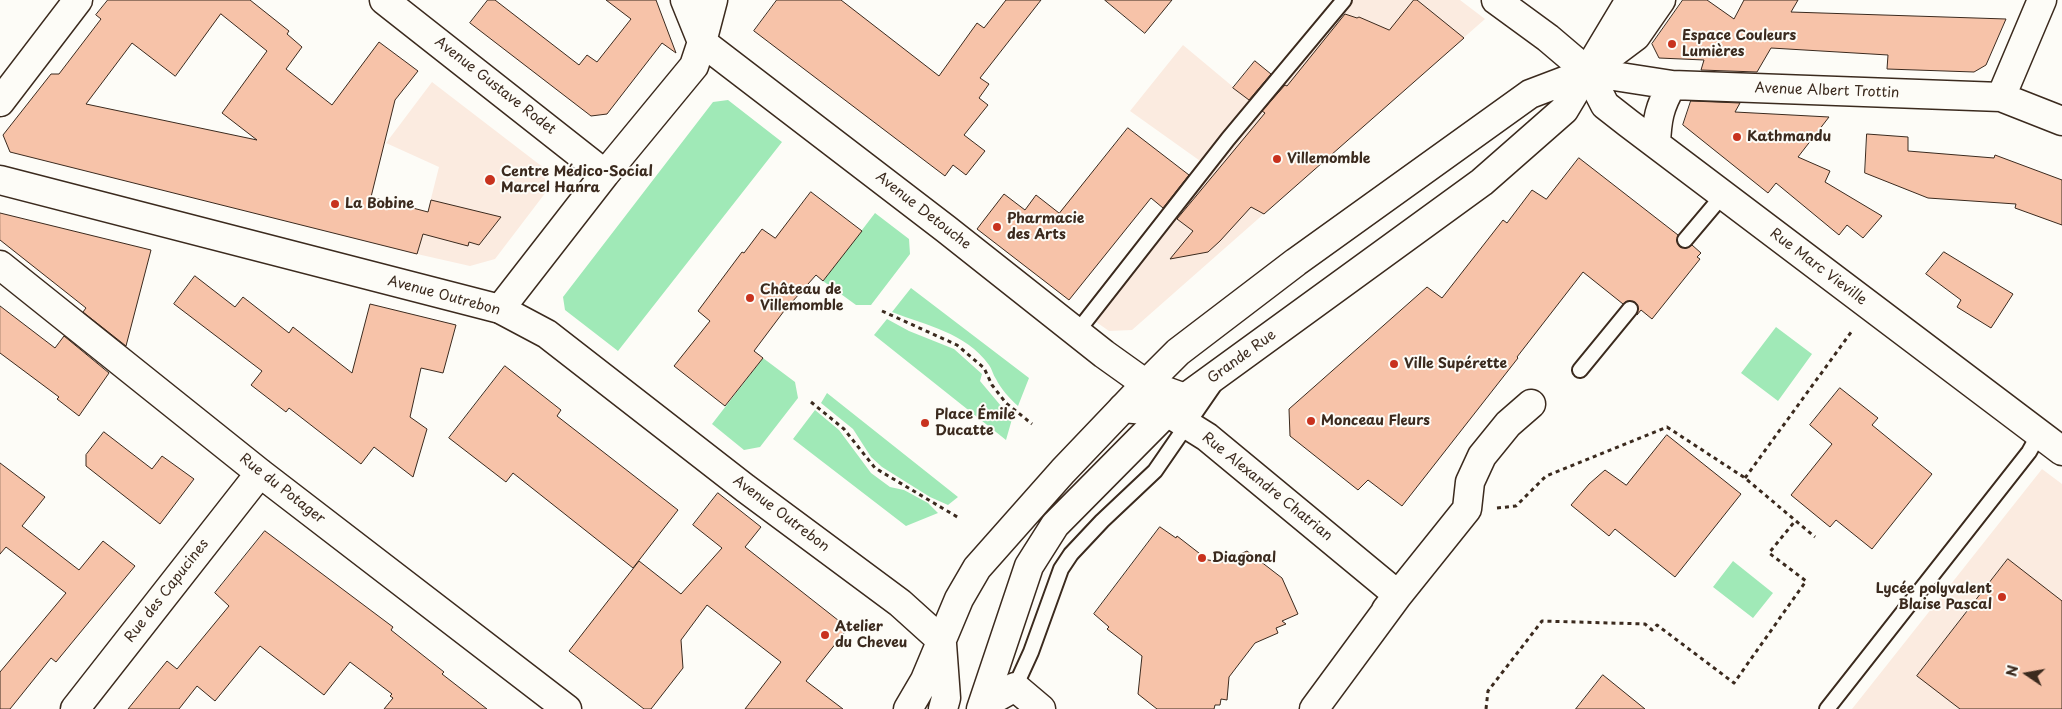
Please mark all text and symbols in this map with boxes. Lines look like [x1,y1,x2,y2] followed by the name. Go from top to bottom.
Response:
[1682,28,1796,60] place label: Espace Couleurs Lumières
[431,34,559,138] street label: Avenue Gustave Rodet
[1666,38,1678,50] marker: Espace Couleurs Lumières
[1754,80,1900,102] street label: Avenue Albert Trottin
[1747,129,1831,145] place label: Kathmandu
[1731,131,1743,143] marker: Kathmandu
[1287,151,1370,167] place label: Villemomble
[1271,153,1283,165] marker: Villemomble
[501,164,653,196] place label: Centre Médico-Social Marcel Hanra
[872,169,974,253] street label: Avenue Detouche
[483,173,497,187] marker: Centre Médico-Social Marcel Hanra
[345,196,414,212] place label: La Bobine
[329,198,341,210] marker: La Bobine
[1007,211,1084,243] place label: Pharmacie des Arts
[991,221,1003,233] marker: Pharmacie des Arts
[1766,225,1870,309] street label: Rue Marc Vieville
[386,273,502,319] street label: Avenue Outrebon
[760,282,843,314] place label: Château de Villemomble
[744,292,756,304] marker: Château de Villemomble
[1205,327,1279,387] street label: Grande Rue
[1404,356,1507,372] place label: Ville Supérette
[1388,358,1400,370] marker: Ville Supérette
[935,407,1015,440] place label: Place Émile Ducatte
[1321,413,1430,429] place label: Monceau Fleurs
[1305,415,1317,427] marker: Monceau Fleurs
[919,417,931,429] marker: Place Émile Ducatte
[1198,429,1336,545] street label: Rue Alexandre Chatrian
[236,450,328,528] street label: Rue du Potager
[730,472,832,556] street label: Avenue Outrebon
[121,536,213,646] street label: Rue des Capucines
[1212,550,1276,566] place label: Diagonal
[1196,552,1208,564] marker: Diagonal
[1876,581,1992,614] place label: Lycée polyvalent Blaise Pascal
[1996,591,2008,603] marker: Lycée polyvalent Blaise Pascal
[835,619,907,652] place label: Atelier du Cheveu
[819,629,831,641] marker: Atelier du Cheveu
[2002,649,2052,699] north arrow
[2000,663,2023,678] text: N

